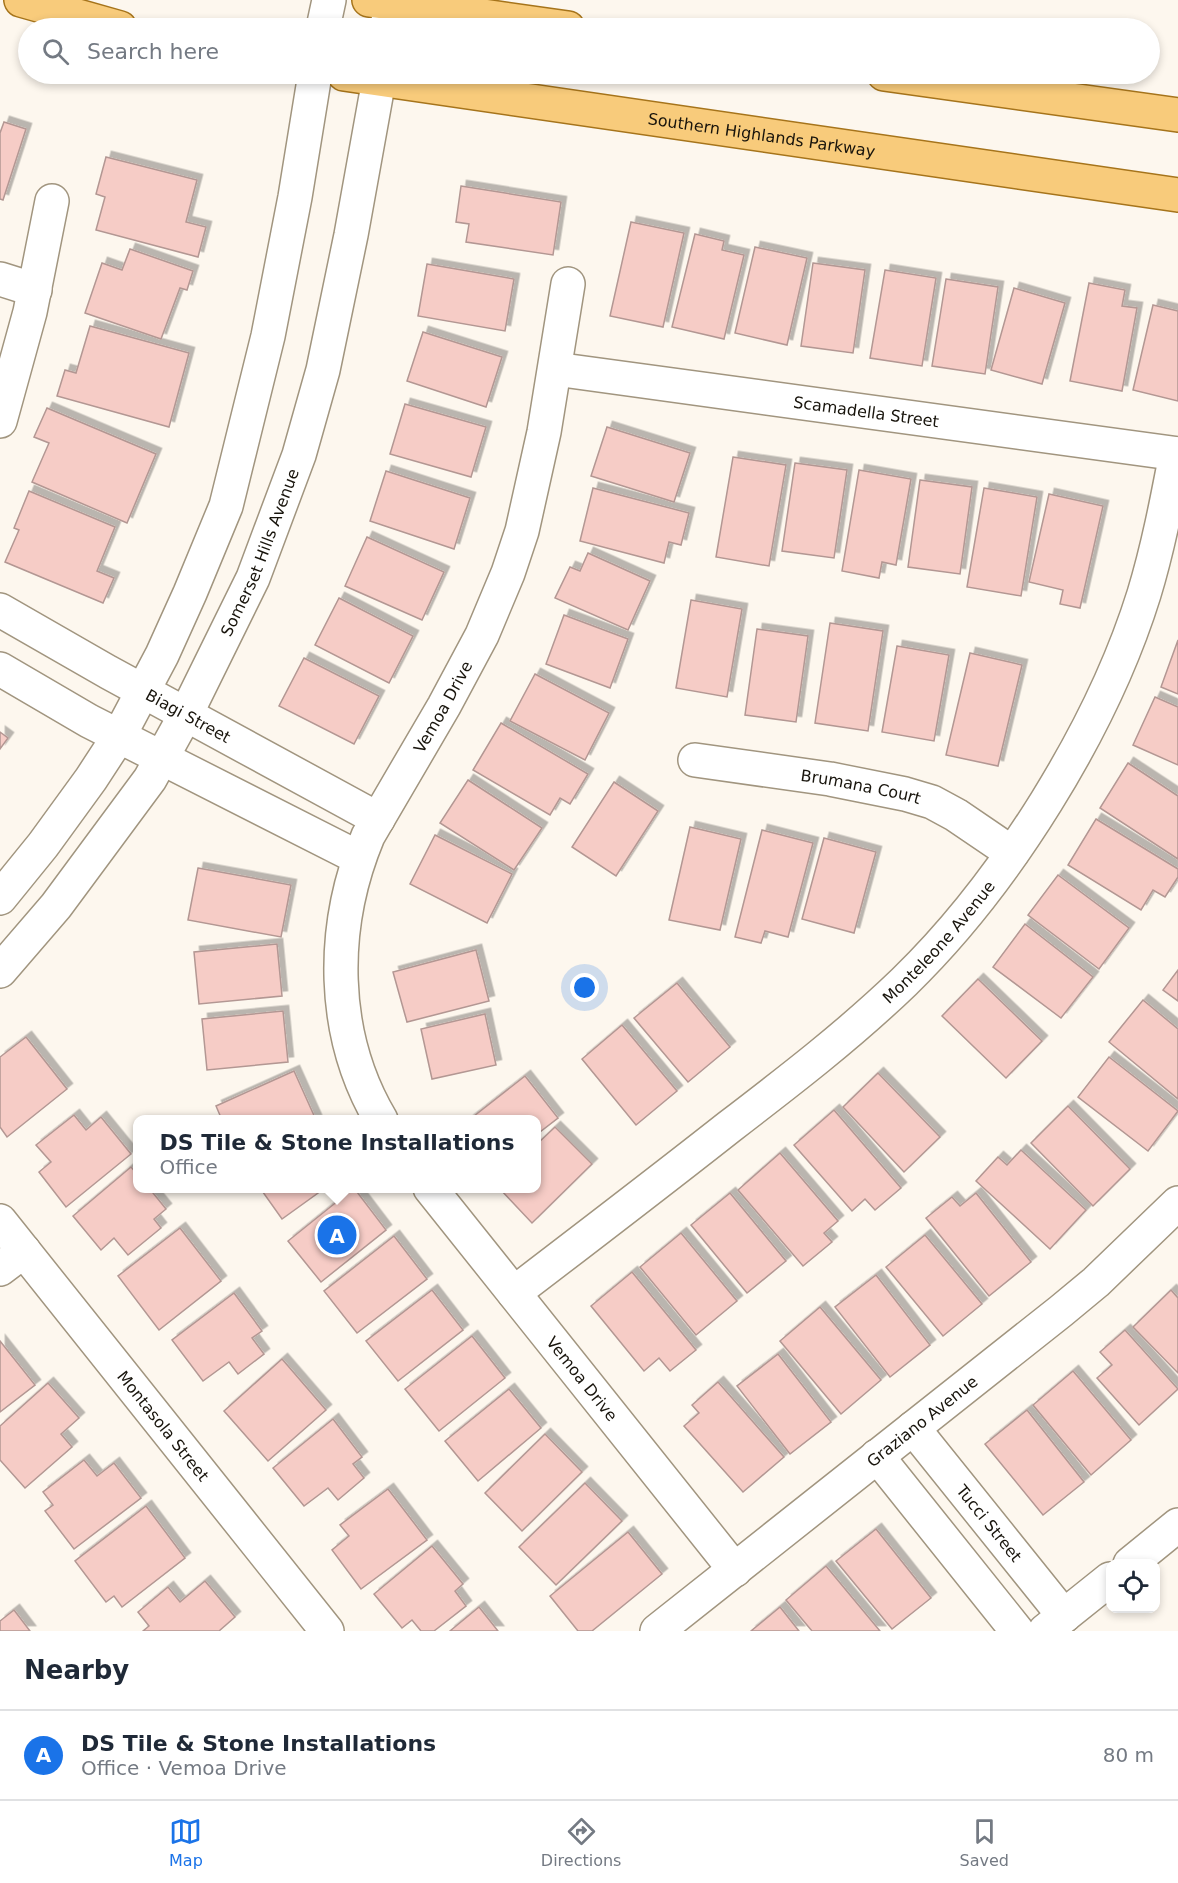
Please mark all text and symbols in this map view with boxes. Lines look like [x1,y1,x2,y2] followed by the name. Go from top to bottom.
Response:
[18,18,1160,84] search box
[39,35,72,68] icon: search
[87,39,219,64] text: Search here
[647,109,877,160] street label: Southern Highlands Parkway
[792,392,940,431] street label: Scamadella Street
[216,466,303,639] street label: Somerset Hills Avenue
[409,657,476,756] street label: Vemoa Drive
[143,685,234,746] street label: Biagi Street
[800,765,923,808] street label: Brumana Court
[878,877,998,1007] street label: Monteleone Avenue
[570,973,599,1002] your location
[133,1115,541,1193] popup
[159,1130,515,1155] text: DS Tile & Stone Installations
[159,1155,218,1179] text: Office
[318,1212,356,1258] pin: A
[543,1333,622,1425] street label: Vemoa Drive
[114,1367,213,1485] street label: Montasola Street
[863,1371,981,1471] street label: Graziano Avenue
[952,1480,1026,1565] street label: Tucci Street
[1106,1559,1160,1613] map controls
[1106,1559,1160,1613] button: locate
[24,1655,129,1685] text: Nearby
[81,1731,436,1756] text: DS Tile & Stone Installations
[36,1743,51,1767] text: A
[1103,1743,1154,1767] text: 80 m
[81,1756,287,1780] text: Office · Vemoa Drive
[169,1815,203,1870] tab: Map
[541,1815,621,1870] tab: Directions
[960,1815,1009,1870] tab: Saved

